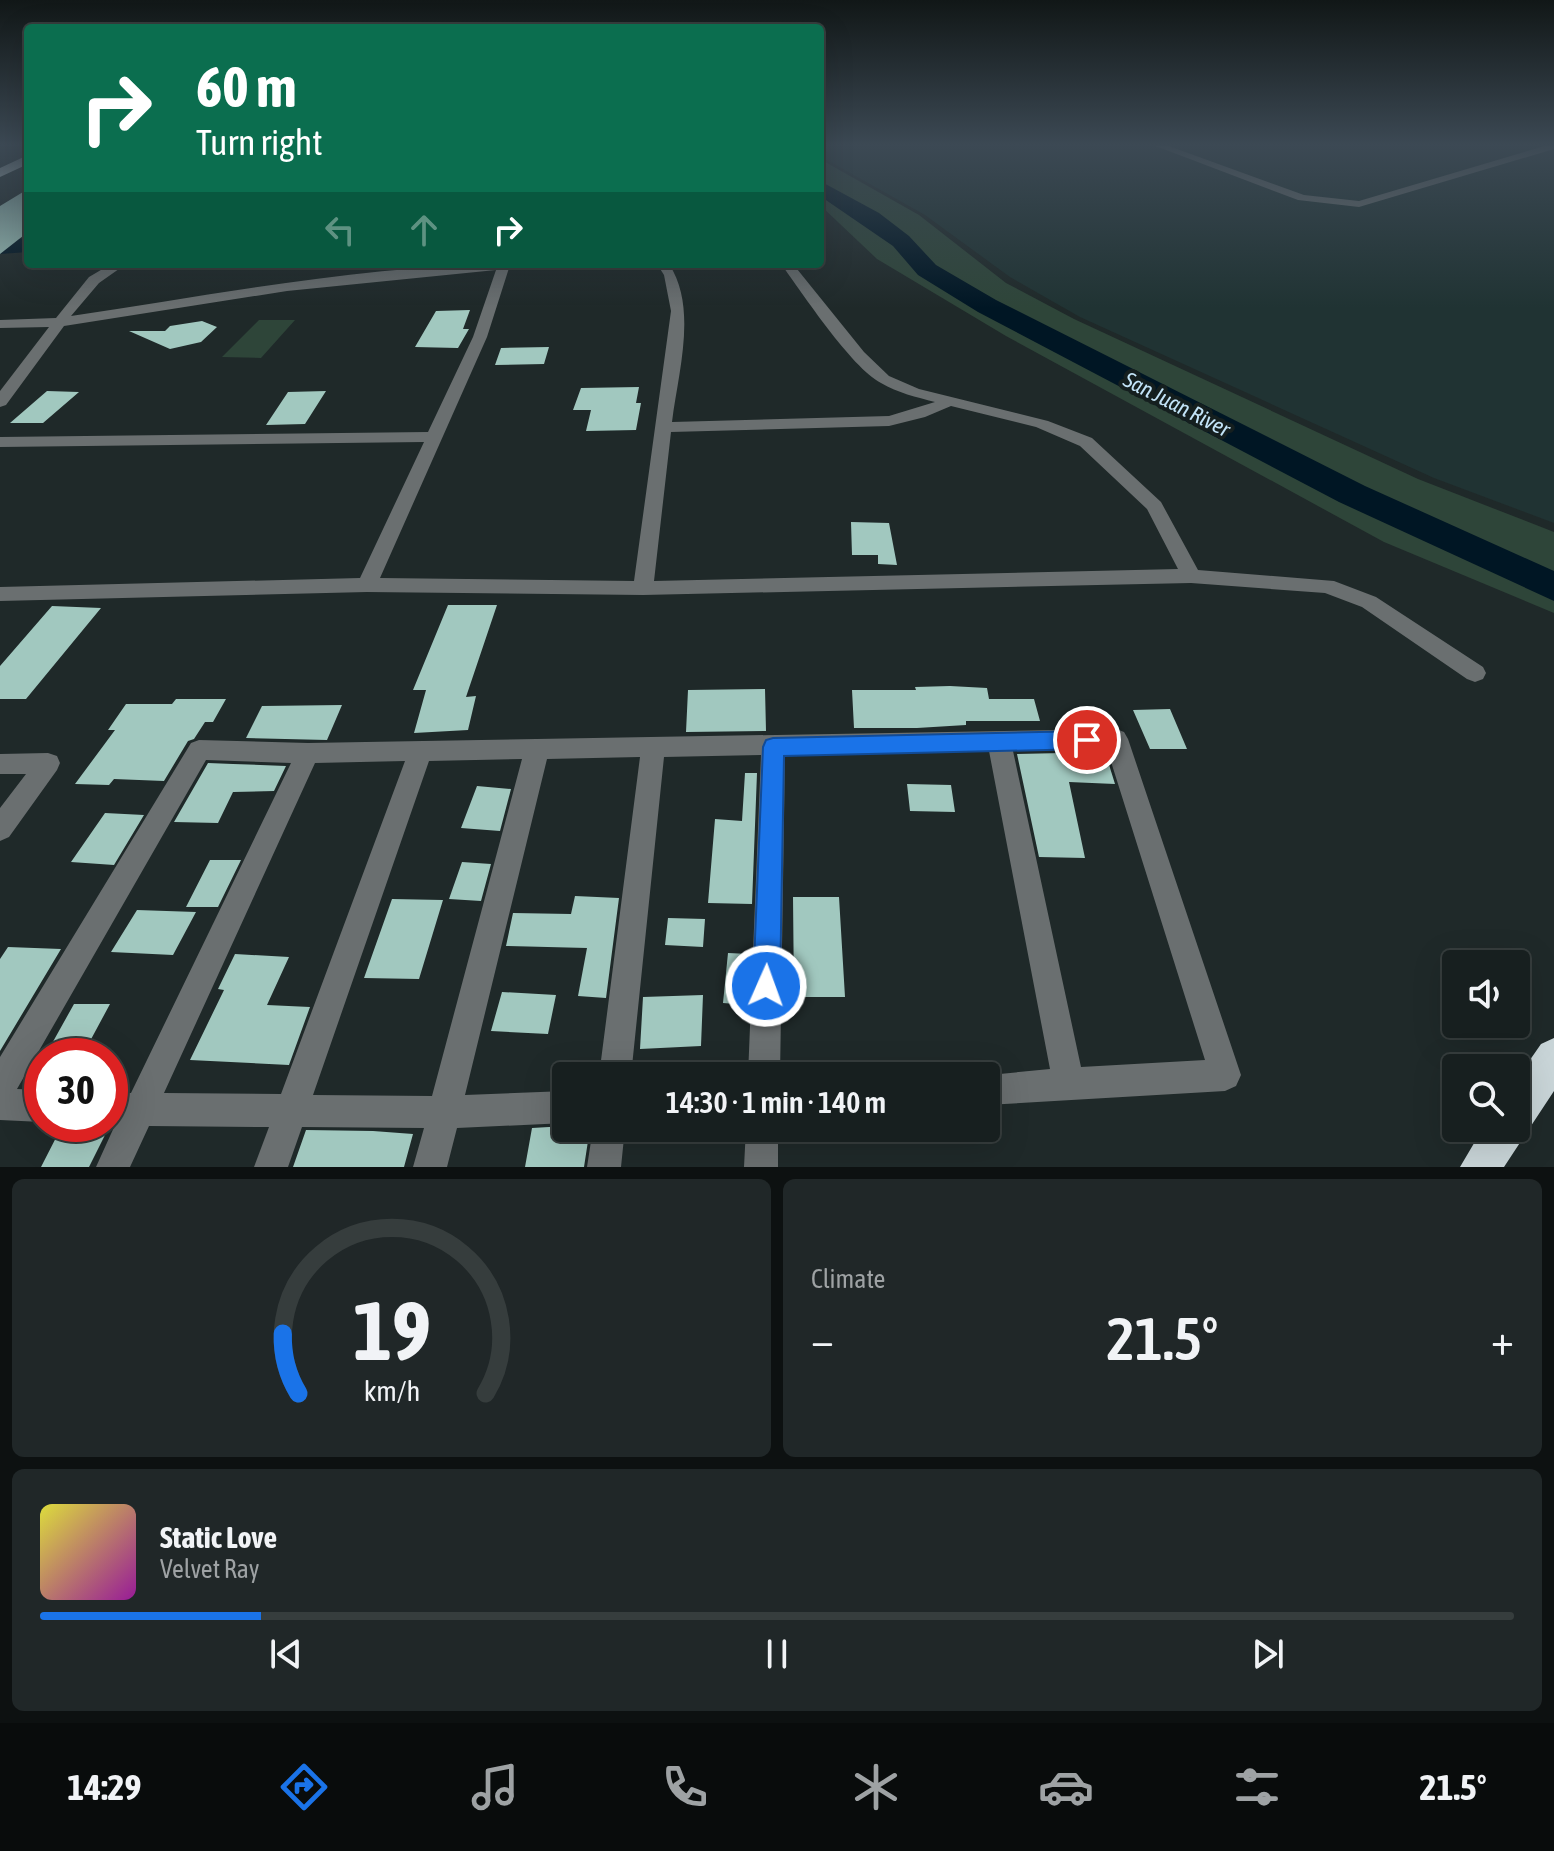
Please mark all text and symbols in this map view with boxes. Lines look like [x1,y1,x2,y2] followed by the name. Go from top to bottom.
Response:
[196,55,297,119] text: 60 m
[64,56,168,160] icon: right
[196,121,323,163] text: Turn right
[318,208,362,252] icon: left
[402,208,446,252] icon: ahead
[486,208,530,252] icon: right
[1118,366,1236,443] water label: San Juan River
[1053,706,1121,774] pin
[1065,718,1109,762] icon: arrive
[724,944,808,1028] position arrow
[1442,950,1530,1142] map controls
[1442,950,1530,1038] button: sound
[24,1038,128,1142] speed limit sign: 30
[1442,1054,1530,1142] button: search
[666,1085,886,1119] text: 14:30 · 1 min · 140 m
[811,1264,885,1294] text: Climate
[352,1282,431,1378] text: 19
[1107,1304,1218,1373] text: 21.5°
[811,1314,834,1364] text: −
[1491,1314,1514,1364] text: +
[363,1374,420,1407] text: km/h
[160,1520,277,1554] text: Static Love
[160,1554,260,1584] text: Velvet Ray
[264,1632,308,1676] icon: previous
[755,1632,799,1676] icon: pause
[1246,1632,1290,1676] icon: next
[276,1759,332,1815] icon: directions
[467,1759,523,1815] icon: music
[657,1759,713,1815] icon: phone
[848,1759,904,1815] icon: climate
[1038,1759,1094,1815] icon: car
[1229,1759,1285,1815] icon: filters
[67,1766,141,1808] text: 14:29
[1420,1766,1487,1808] text: 21.5°

